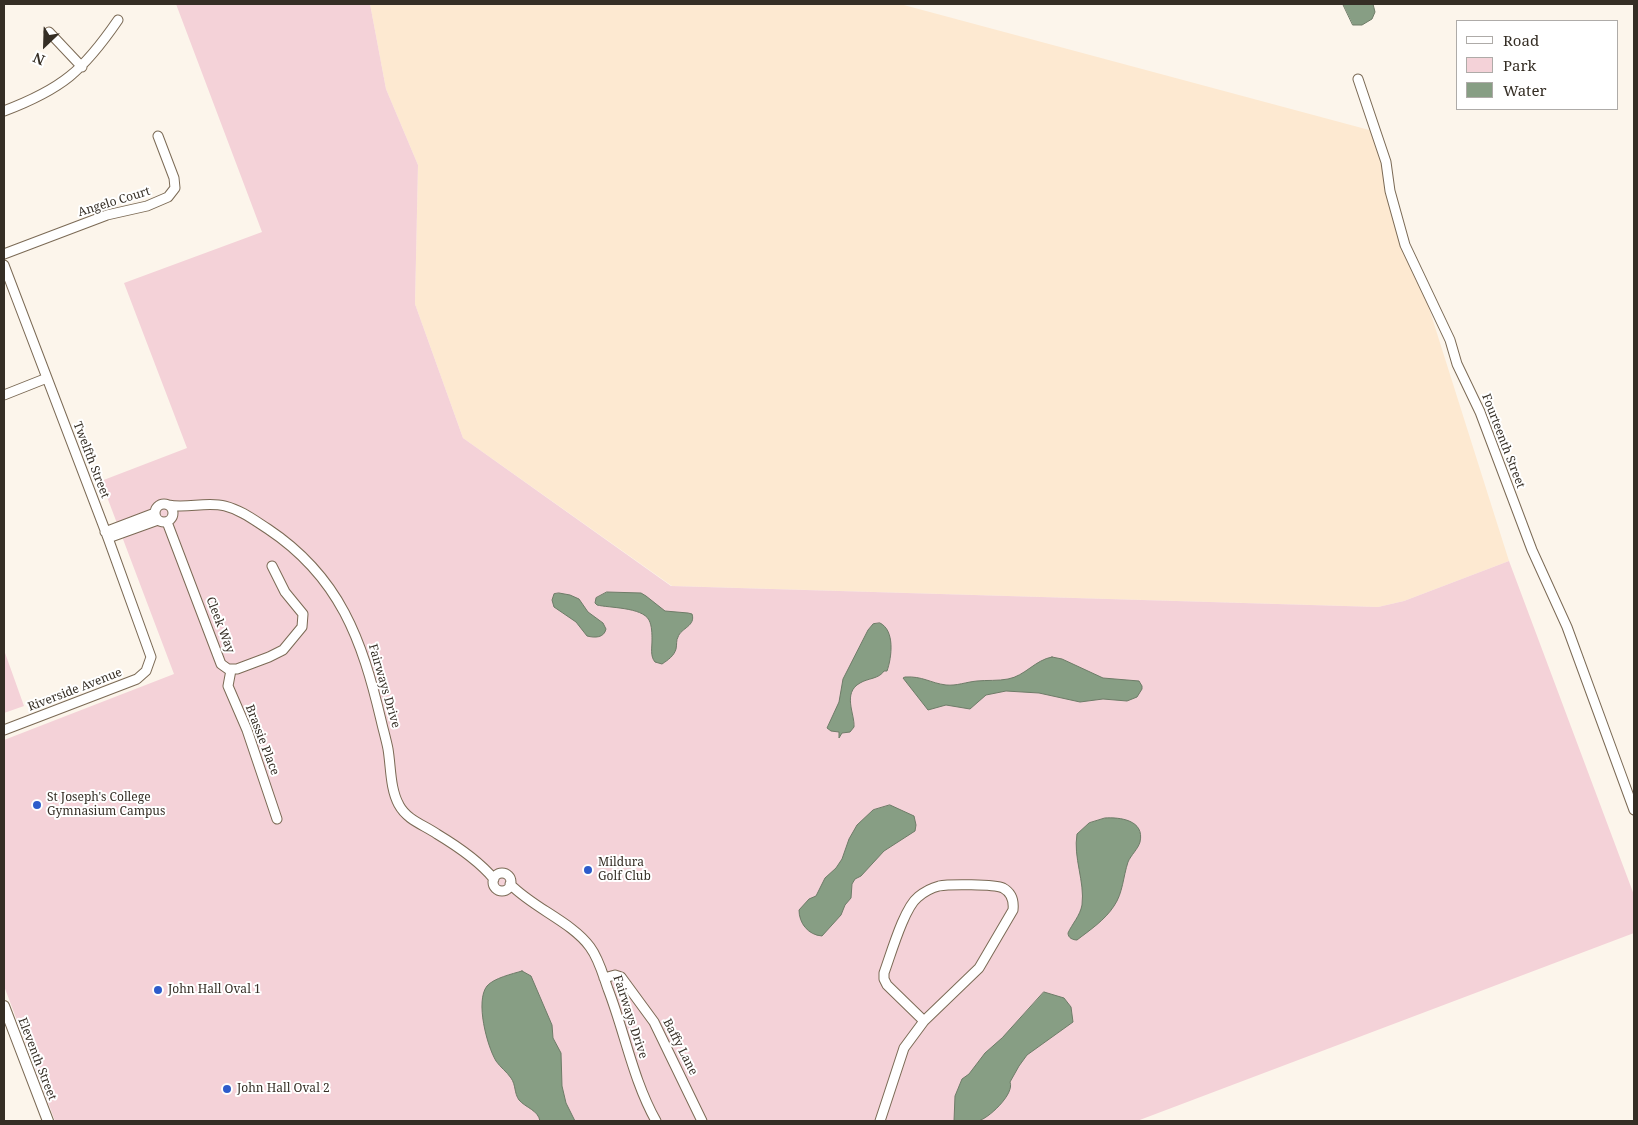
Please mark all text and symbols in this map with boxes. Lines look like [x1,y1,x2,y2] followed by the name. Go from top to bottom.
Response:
[20,20,70,70] north arrow
[1456,20,1618,110] legend
[1503,30,1539,50] text: Road
[30,48,48,70] text: N
[1503,55,1536,75] text: Park
[1503,80,1546,100] text: Water
[76,184,152,220] street label: Angelo Court
[1478,392,1528,490] street label: Fourteenth Street
[70,420,112,500] street label: Twelfth Street
[203,595,237,655] street label: Cleek Way
[365,642,403,730] street label: Fairways Drive
[26,665,124,715] street label: Riverside Avenue
[242,703,282,777] street label: Brassie Place
[47,791,165,819] place label: St Joseph's College Gymnasium Campus
[31,799,43,811] marker: St Joseph's College Gymnasium Campus
[598,856,651,884] place label: Mildura Golf Club
[582,864,594,876] marker: Mildura Golf Club
[610,974,650,1060] street label: Fairways Drive
[168,983,261,997] place label: John Hall Oval 1
[152,984,164,996] marker: John Hall Oval 1
[15,1016,59,1102] street label: Eleventh Street
[660,1016,700,1078] street label: Baffy Lane
[237,1082,330,1096] place label: John Hall Oval 2
[221,1083,233,1095] marker: John Hall Oval 2

